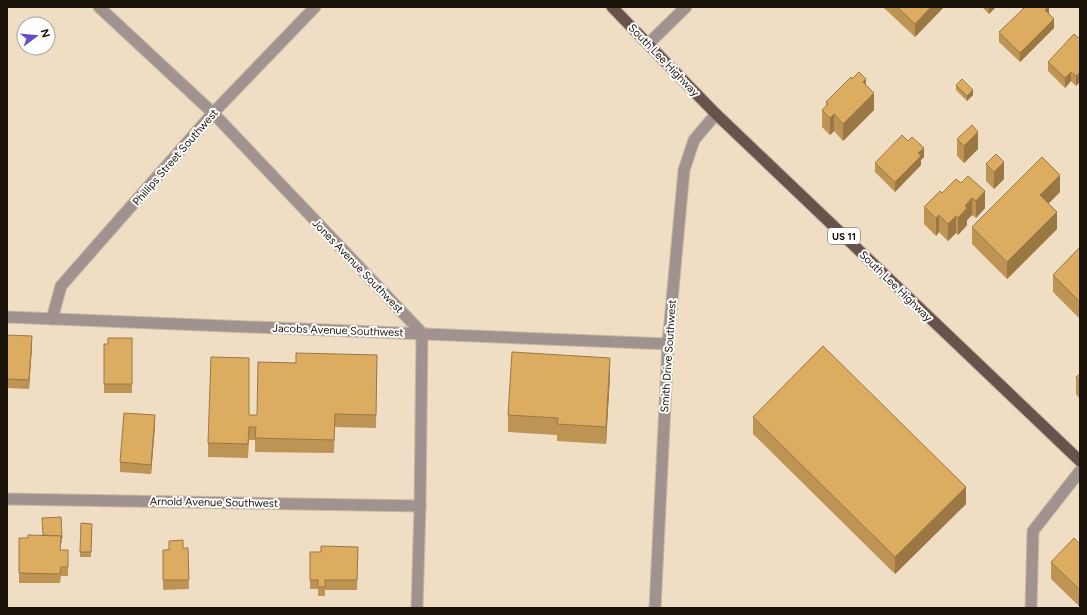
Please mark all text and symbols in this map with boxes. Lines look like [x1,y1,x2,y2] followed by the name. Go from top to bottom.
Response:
[16,16,56,56] north arrow
[626,21,702,99] street label: South Lee Highway
[38,27,53,39] text: N
[130,106,221,208] street label: Phillips Street Southwest
[309,217,406,316] street label: Jones Avenue Southwest
[828,228,860,244] road number: US 11
[857,248,935,324] street label: South Lee Highway
[658,299,679,413] street label: Smith Drive Southwest
[272,322,404,339] street label: Jacobs Avenue Southwest
[150,495,278,510] street label: Arnold Avenue Southwest

